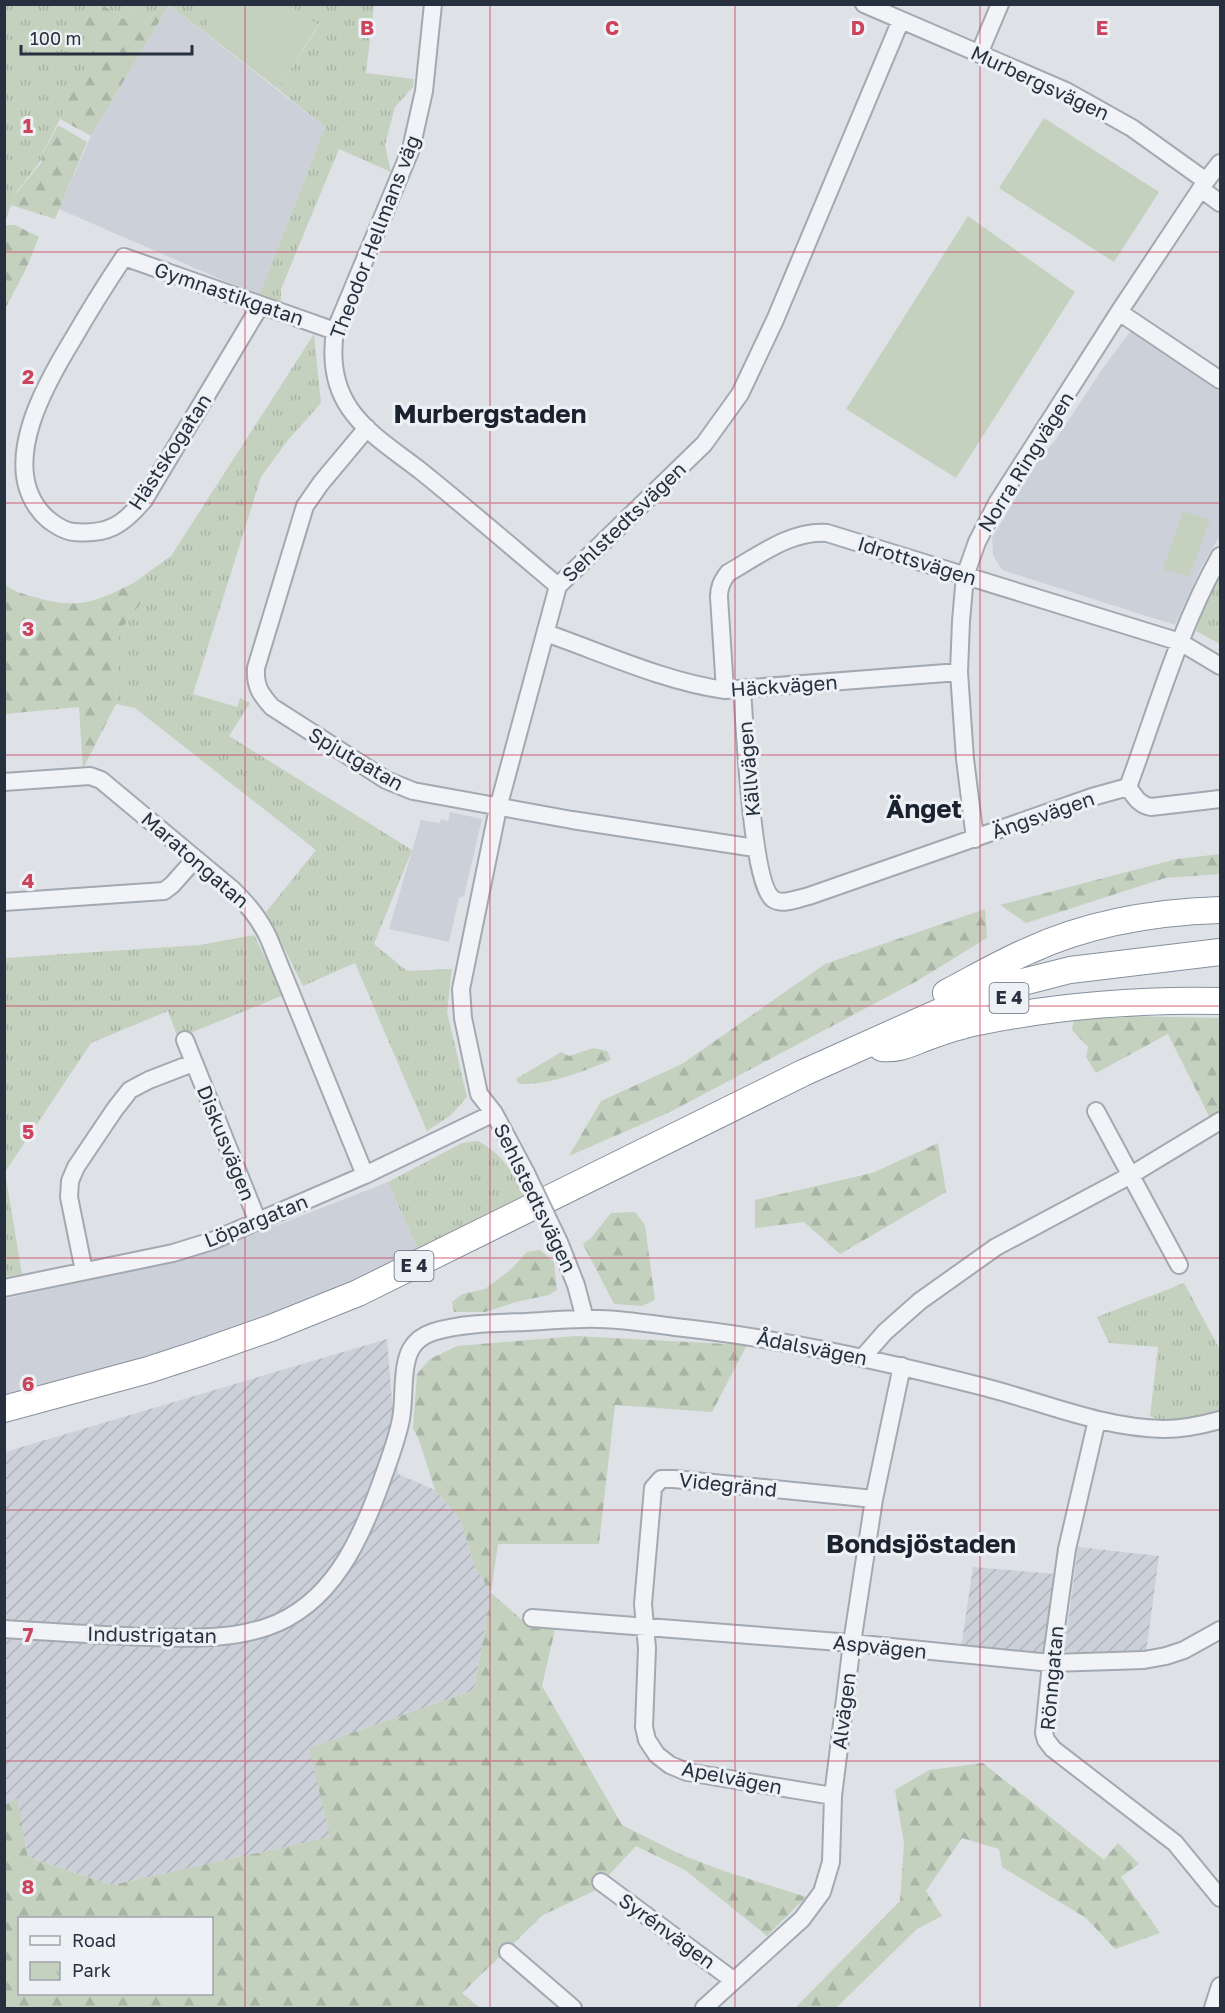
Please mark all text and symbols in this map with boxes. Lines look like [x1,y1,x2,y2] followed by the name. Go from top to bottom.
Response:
[360,15,374,39] text: B
[605,15,619,39] text: C
[851,15,865,39] text: D
[1096,15,1108,39] text: E
[21,18,192,56] scale bar
[30,27,81,49] text: 100 m
[967,40,1113,125] street label: Murbergsvägen
[23,113,33,137] text: 1
[324,131,424,342] street label: Theodor Hellmans väg
[151,256,307,330] street label: Gymnastikgatan
[22,364,34,388] text: 2
[972,387,1078,536] street label: Norra Ringvägen
[123,389,216,514] street label: Hästskogatan
[394,398,586,429] district label: Murbergstaden
[557,456,690,586] street label: Sehlstedtsvägen
[855,531,980,589] street label: Idrottsvägen
[22,616,34,640] text: 3
[730,669,838,701] street label: Häckvägen
[732,720,764,818] street label: Källvägen
[305,721,408,795] street label: Spjutgatan
[988,785,1097,843] street label: Ängsvägen
[886,793,962,824] district label: Änget
[137,806,254,912] street label: Maratongatan
[22,868,34,892] text: 4
[990,983,1028,1013] road number: E 4
[193,1081,261,1204] street label: Diskusvägen
[22,1119,34,1143] text: 5
[489,1119,582,1276] street label: Sehlstedtsvägen
[200,1188,311,1252] street label: Löpargatan
[394,1251,434,1281] road number: E 4
[755,1325,870,1369] street label: Ådalsvägen
[22,1371,34,1395] text: 6
[678,1467,778,1501] street label: Videgränd
[826,1528,1016,1559] district label: Bondsjöstaden
[87,1621,217,1647] street label: Industrigatan
[23,1622,34,1646] text: 7
[1034,1625,1068,1731] street label: Rönngatan
[832,1629,928,1663] street label: Aspvägen
[826,1671,860,1751] street label: Alvägen
[680,1756,784,1798] street label: Apelvägen
[22,1874,34,1898] text: 8
[615,1887,720,1973] street label: Syrénvägen
[18,1917,213,1995] legend
[72,1929,116,1951] text: Road
[72,1959,111,1981] text: Park

